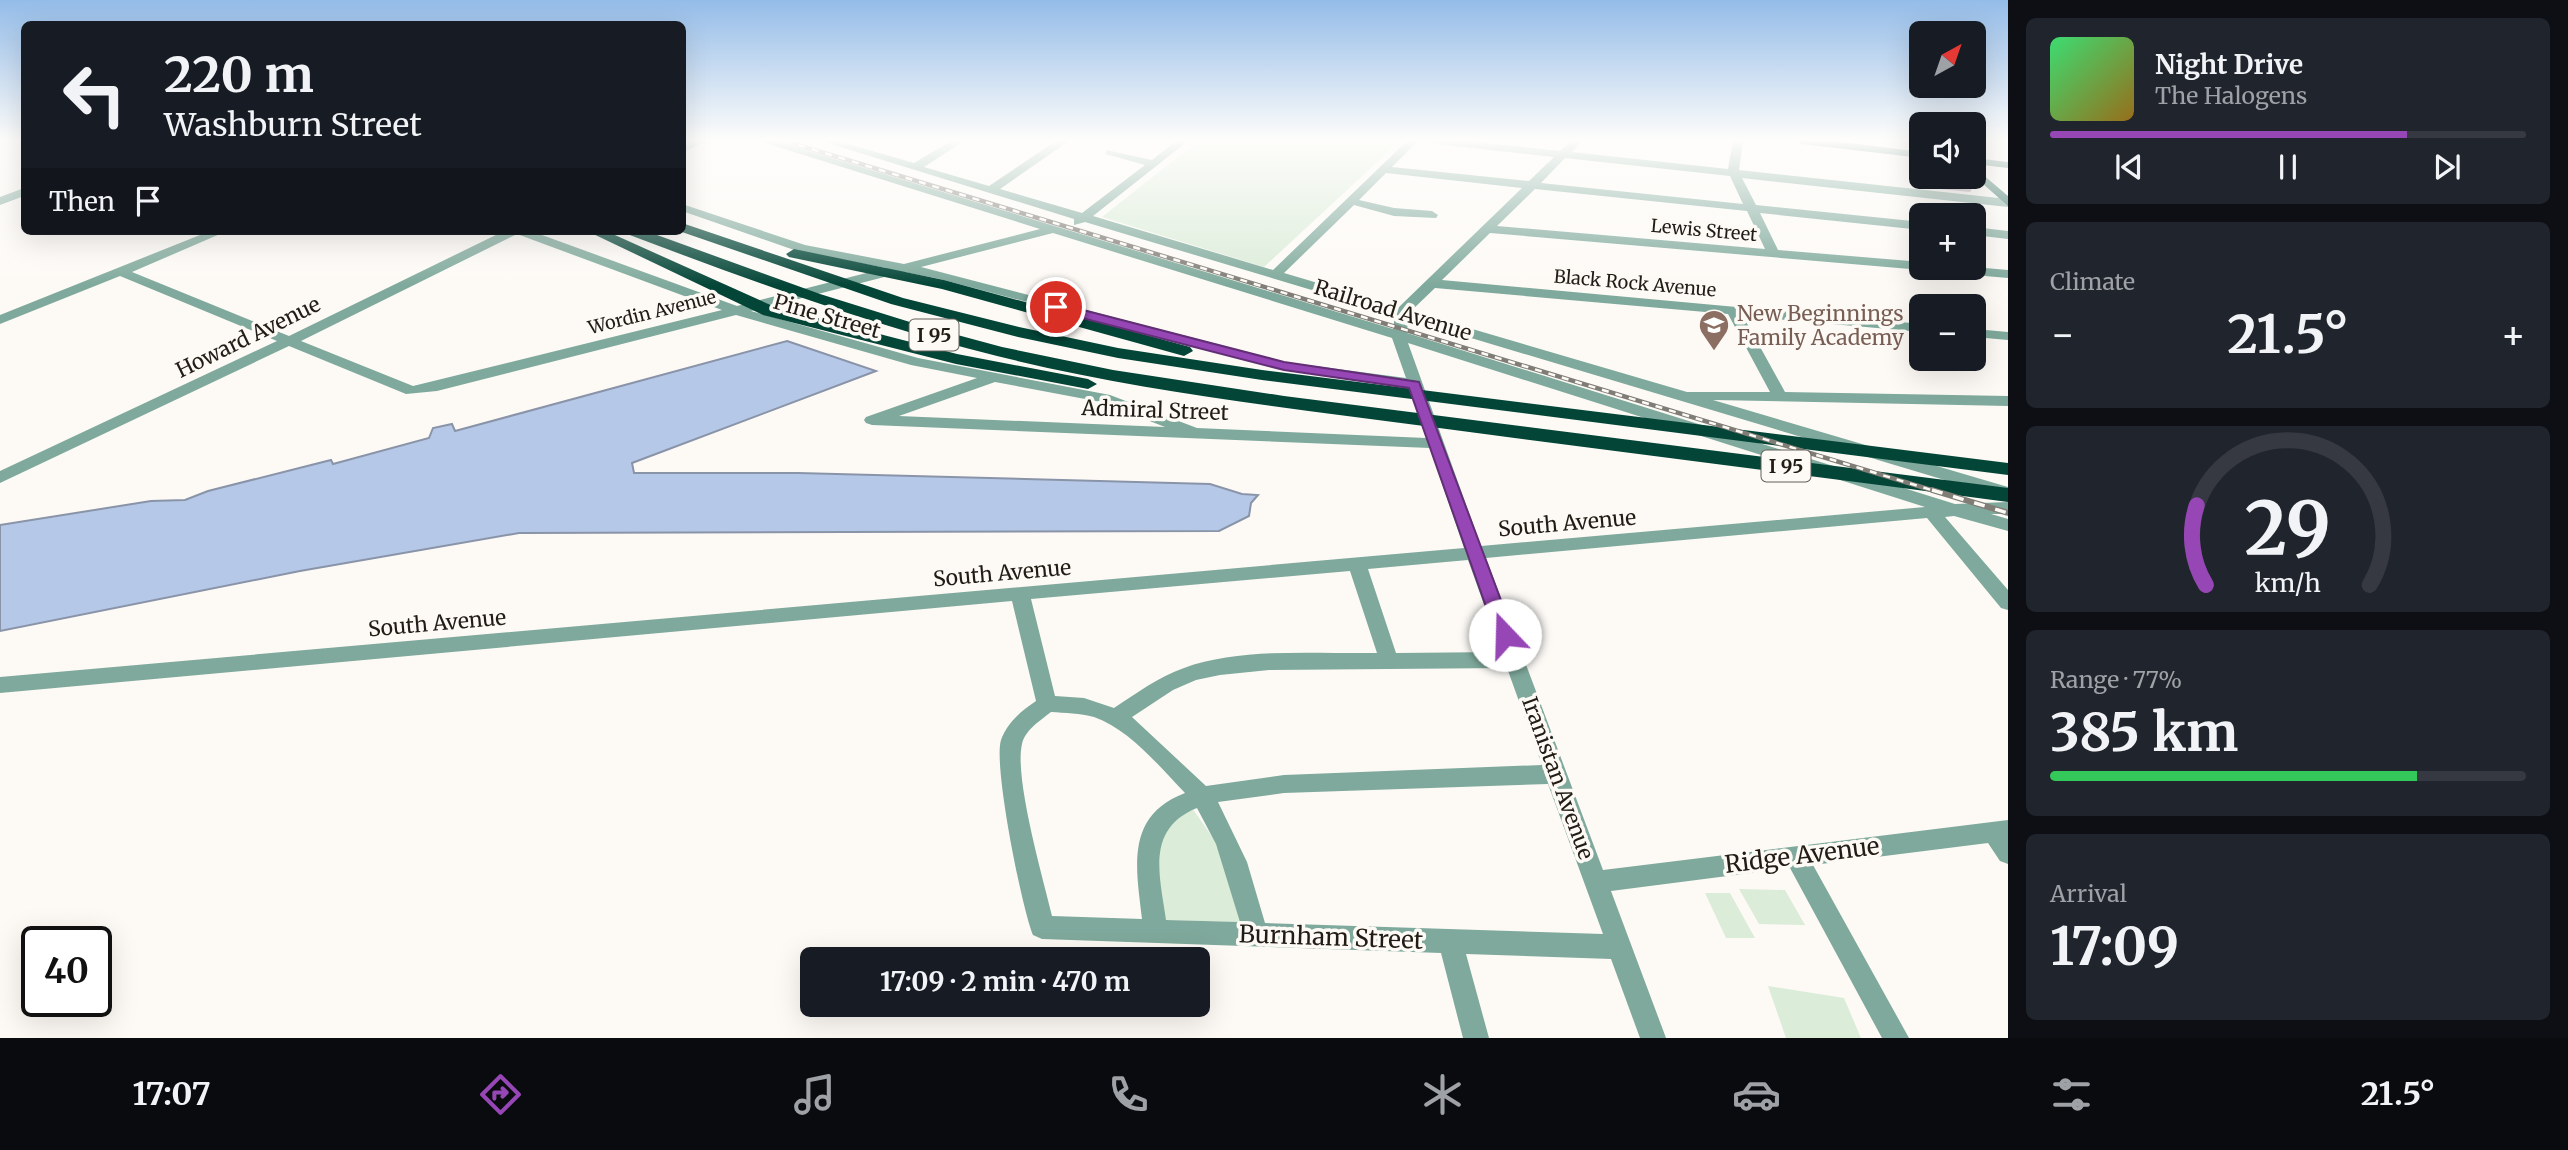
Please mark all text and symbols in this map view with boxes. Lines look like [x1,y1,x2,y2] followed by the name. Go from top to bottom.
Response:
[1909,21,1986,98] north arrow
[1909,21,1986,371] map controls
[164,44,314,105] text: 220 m
[2155,48,2303,81] text: Night Drive
[49,49,140,140] icon: left
[2155,81,2307,110] text: The Halogens
[164,105,422,145] text: Washburn Street
[1909,112,1986,189] button: sound
[2110,148,2148,186] icon: previous
[2269,148,2307,186] icon: pause
[2428,148,2466,186] icon: next
[129,182,167,220] icon: arrive
[49,185,115,218] text: Then
[1909,203,1986,280] button: +
[1650,214,1758,246] street label: Lewis Street
[1553,264,1717,302] street label: Black Rock Avenue
[2050,267,2135,296] text: Climate
[1311,273,1475,347] street label: Railroad Avenue
[1026,277,1086,337] pin
[585,285,718,339] street label: Wordin Avenue
[770,288,884,344] street label: Pine Street
[1037,288,1075,326] icon: arrive
[171,290,325,384] street label: Howard Avenue
[1909,294,1986,371] button: −
[1737,300,1905,351] place label: New Beginnings Family Academy
[2227,302,2349,367] text: 21.5°
[1697,308,1731,352] school or university icon: New Beginnings Family Academy
[2050,311,2075,358] text: −
[2501,311,2526,358] text: +
[909,320,958,350] road number: I 95
[1080,394,1229,426] street label: Admiral Street
[1762,450,1810,481] road number: I 95
[2245,483,2331,575] text: 29
[1497,504,1637,542] street label: South Avenue
[932,554,1072,592] street label: South Avenue
[2255,567,2321,599] text: km/h
[1468,598,1542,672] position arrow
[367,604,507,642] street label: South Avenue
[2050,665,2182,694] text: Range · 77%
[1516,693,1600,863] street label: Iranistan Avenue
[2050,700,2238,765] text: 385 km
[1723,830,1881,880] street label: Ridge Avenue
[2050,879,2127,908] text: Arrival
[2050,914,2179,979] text: 17:09
[1238,918,1424,956] street label: Burnham Street
[21,926,112,1017] speed limit sign: 40
[880,965,1130,998] text: 17:09 · 2 min · 470 m
[476,1070,525,1119] icon: directions
[790,1070,839,1119] icon: music
[1104,1070,1153,1119] icon: phone
[1418,1070,1467,1119] icon: climate
[1732,1070,1781,1119] icon: car
[2047,1070,2096,1119] icon: filters
[133,1074,211,1114] text: 17:07
[2361,1074,2435,1114] text: 21.5°

